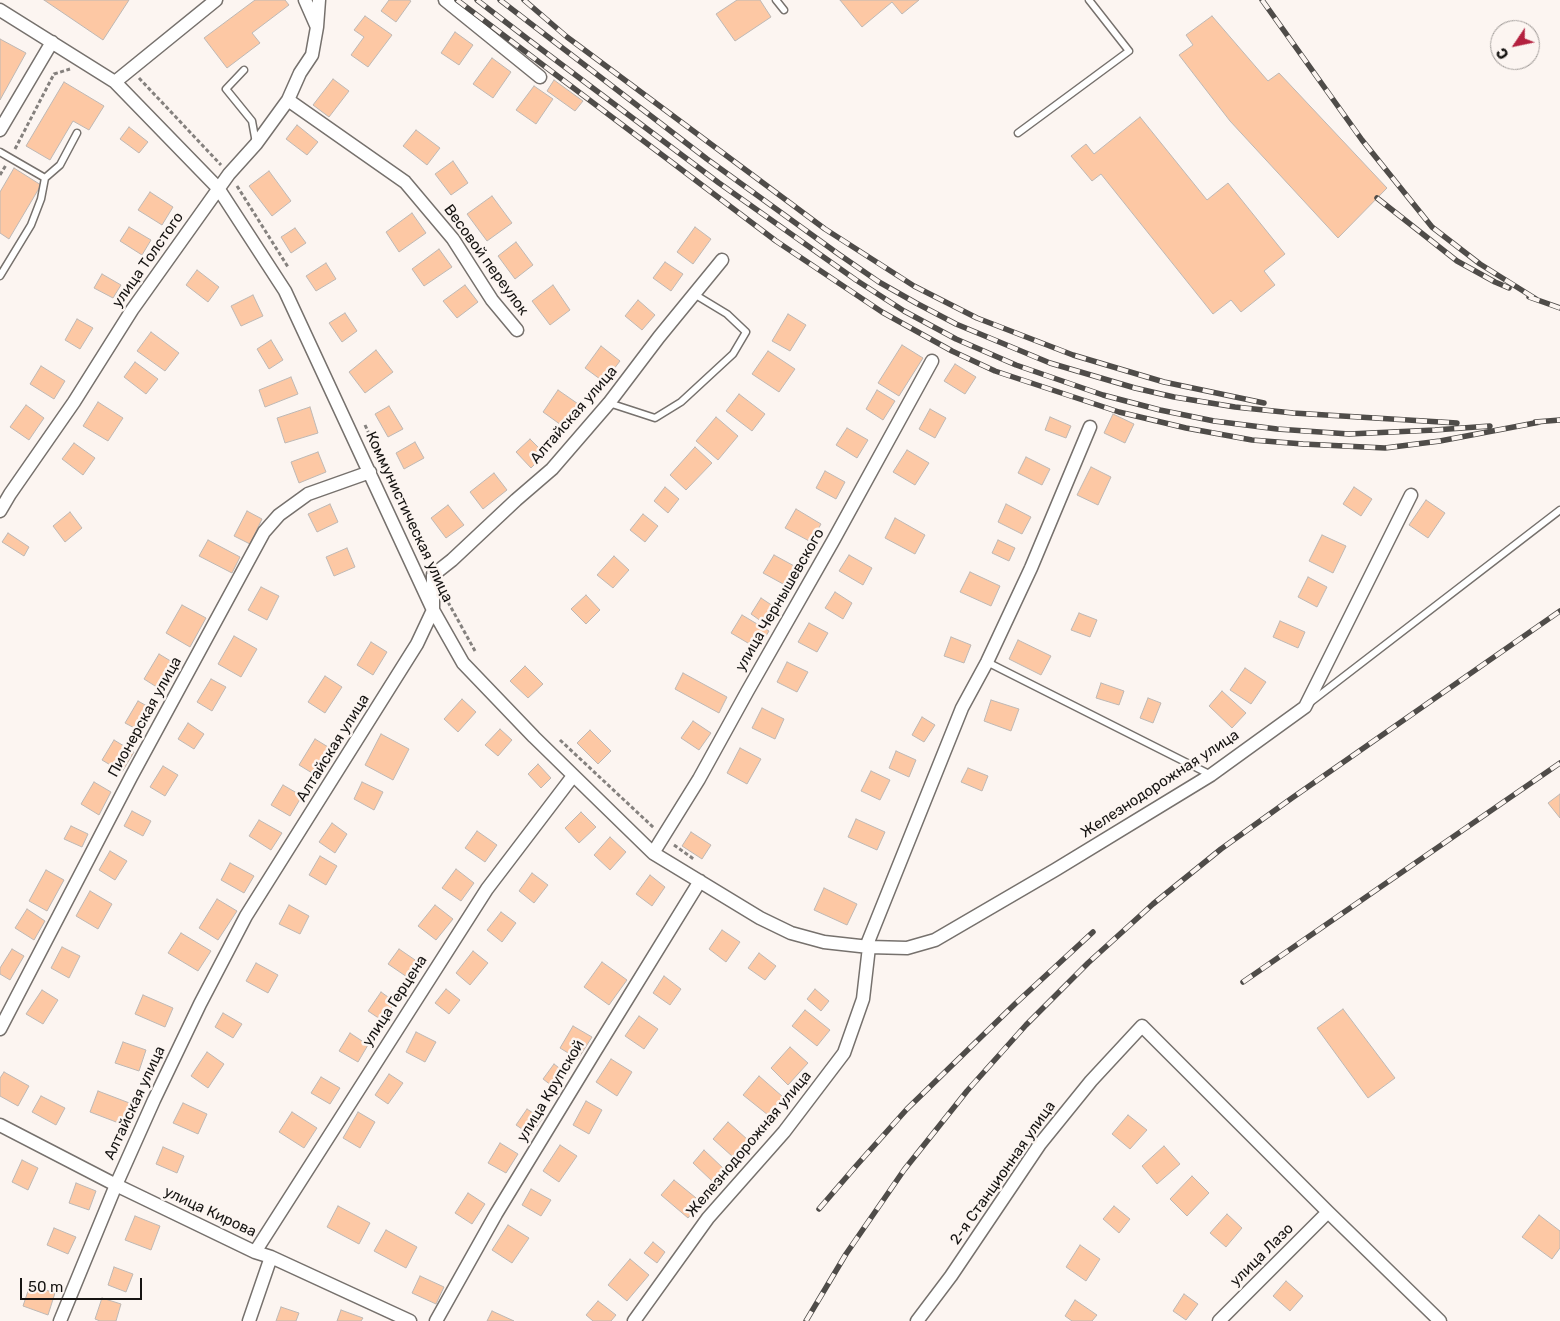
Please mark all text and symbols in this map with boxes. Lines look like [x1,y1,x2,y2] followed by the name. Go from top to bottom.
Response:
[1490,20,1540,70] north arrow
[1493,44,1513,62] text: С
[440,201,532,319] street label: Весовой переулок
[108,209,188,311] street label: улица Толстого
[527,363,621,467] street label: Алтайская улица
[362,429,456,605] street label: Коммунистическая улица
[732,525,828,675] street label: улица Чернышевского
[105,654,185,780] street label: Пионерская улица
[293,691,373,805] street label: Алтайская улица
[1077,726,1243,842] street label: Железнодорожная улица
[359,952,431,1050] street label: улица Герцена
[513,1037,589,1145] street label: улица Крупской
[101,1043,169,1163] street label: Алтайская улица
[683,1067,815,1221] street label: Железнодорожная улица
[947,1098,1059,1248] street label: 2-я Станционная улица
[161,1183,259,1241] street label: улица Кирова
[1227,1220,1297,1290] street label: улица Лазо
[22,1268,145,1300] scale bar
[28,1278,63,1296] text: 50 m

